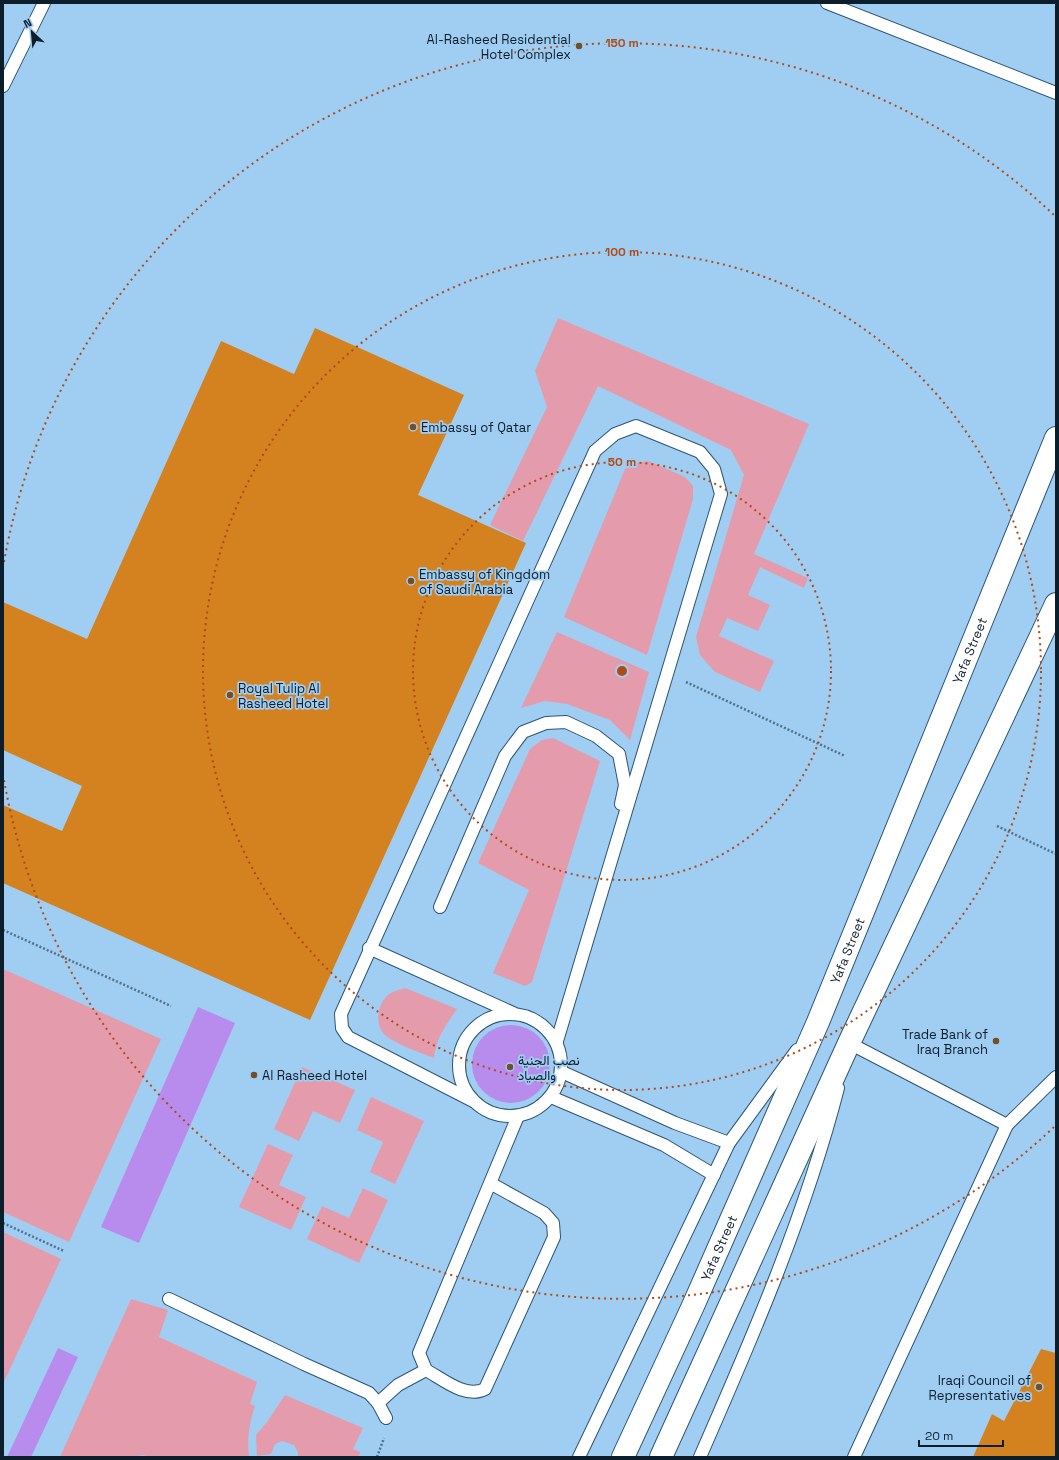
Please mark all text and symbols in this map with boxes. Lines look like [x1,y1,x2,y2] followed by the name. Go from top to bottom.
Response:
[12,12,52,52] north arrow
[21,15,34,31] text: N
[427,31,571,63] place label: Al-Rasheed Residential Hotel Complex
[605,35,639,51] text: 150 m
[574,41,584,51] marker: Al-Rasheed Residential Hotel Complex
[605,244,639,260] text: 100 m
[421,419,531,436] place label: Embassy of Qatar
[408,422,418,432] marker: Embassy of Qatar
[608,454,636,470] text: 50 m
[419,566,550,598] place label: Embassy of Kingdom of Saudi Arabia
[406,576,416,586] marker: Embassy of Kingdom of Saudi Arabia
[949,615,991,686] street label: Yafa Street
[615,664,629,678] centre of rings
[238,680,329,712] place label: Royal Tulip Al Rasheed Hotel
[225,690,235,700] marker: Royal Tulip Al Rasheed Hotel
[827,915,869,986] street label: Yafa Street
[902,1026,988,1058] place label: Trade Bank of Iraq Branch
[991,1036,1001,1046] marker: Trade Bank of Iraq Branch
[518,1052,580,1084] place label: نصب الجنية والصياد
[505,1062,515,1072] marker: نصب الجنية والصياد
[262,1067,367,1084] place label: Al Rasheed Hotel
[249,1070,259,1080] marker: Al Rasheed Hotel
[697,1212,741,1284] street label: Yafa Street
[929,1372,1031,1404] place label: Iraqi Council of Representatives
[1034,1382,1044,1392] marker: Iraqi Council of Representatives
[919,1422,1003,1448] scale bar
[925,1428,953,1444] text: 20 m

